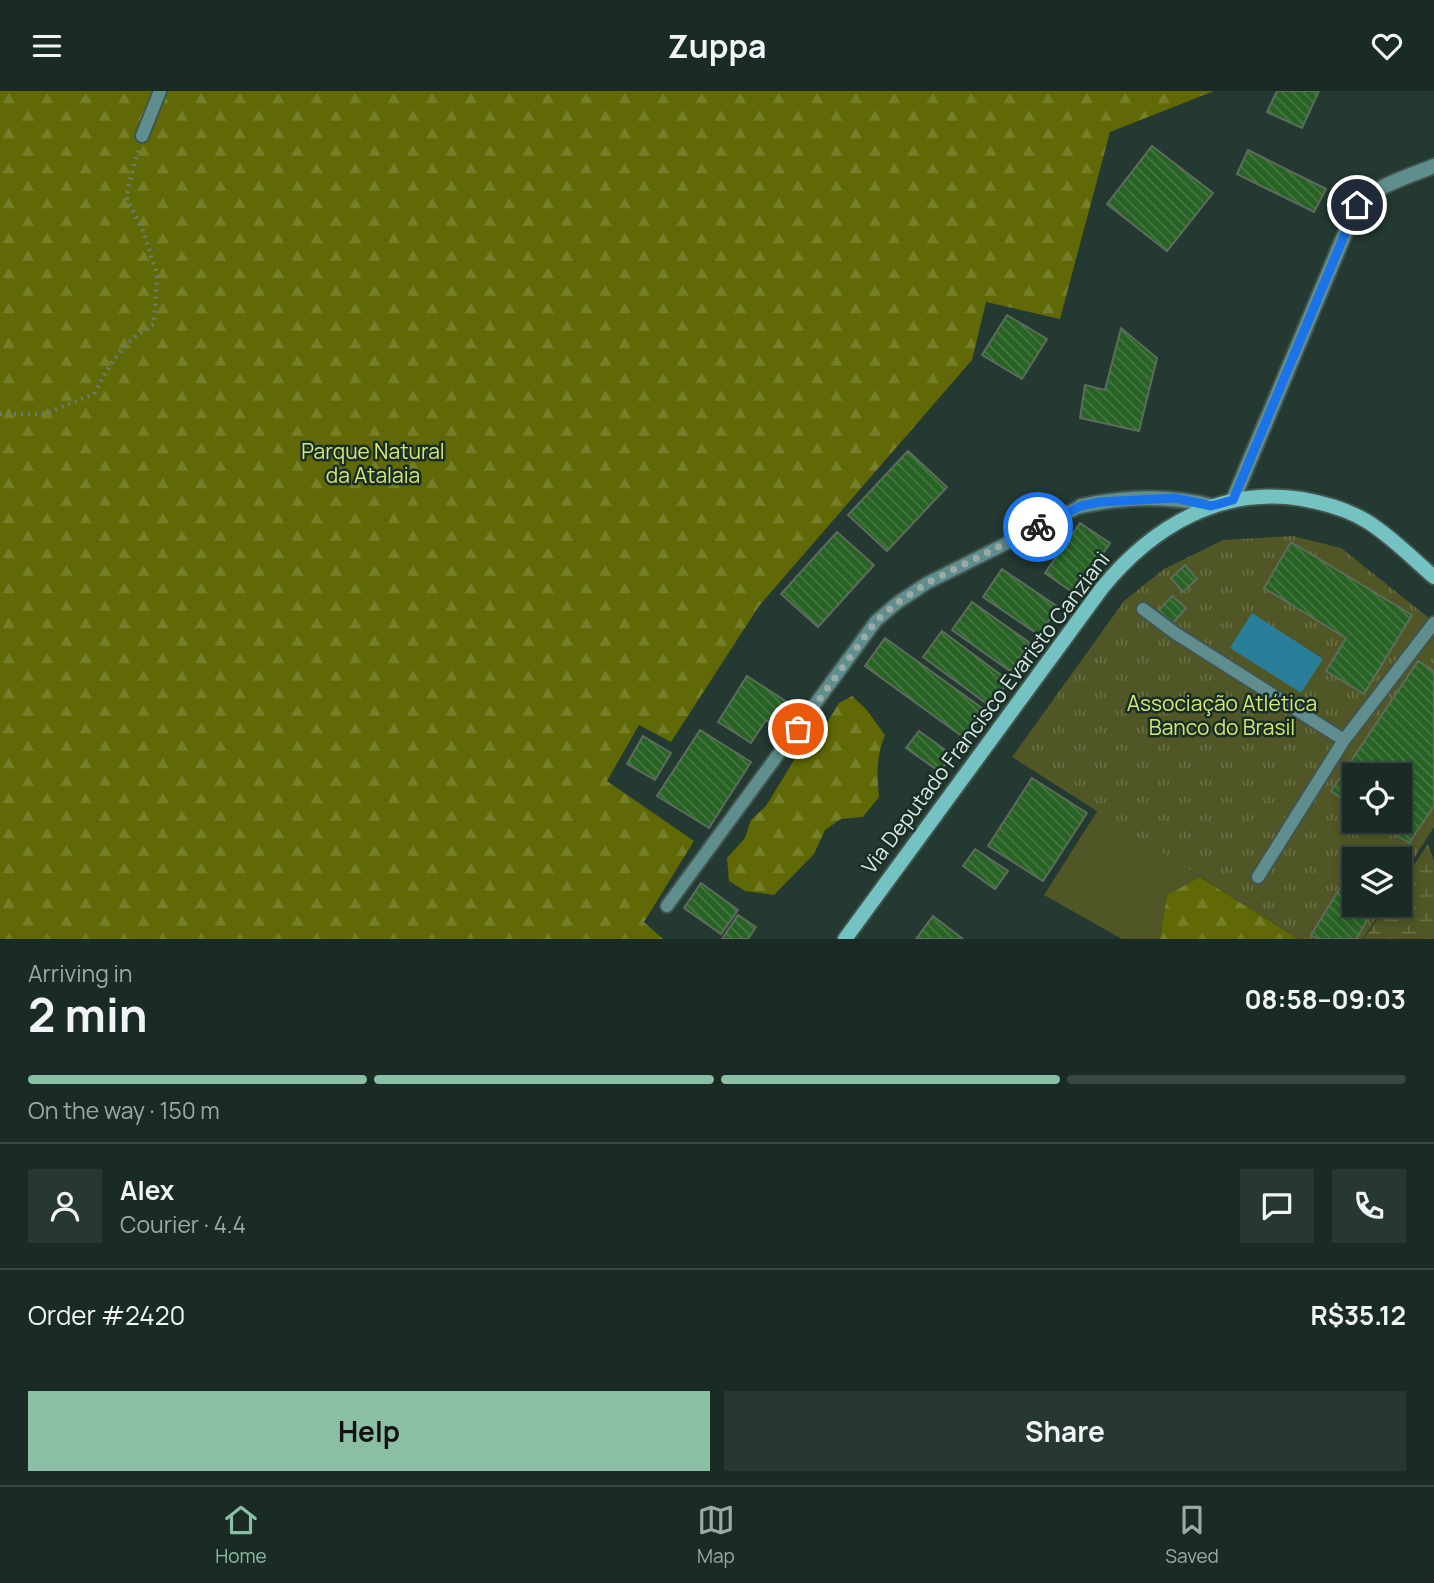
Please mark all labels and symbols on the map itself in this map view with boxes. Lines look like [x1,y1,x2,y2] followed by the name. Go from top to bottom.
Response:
[1327,175,1387,235] pin
[301,437,445,489] park label: Parque Natural da Atalaia
[1003,492,1073,562] courier
[855,546,1116,879] street label: Via Deputado Francisco Evaristo Canziani
[1127,689,1317,741] park label: Associação Atlética Banco do Brasil
[768,699,828,759] pin

